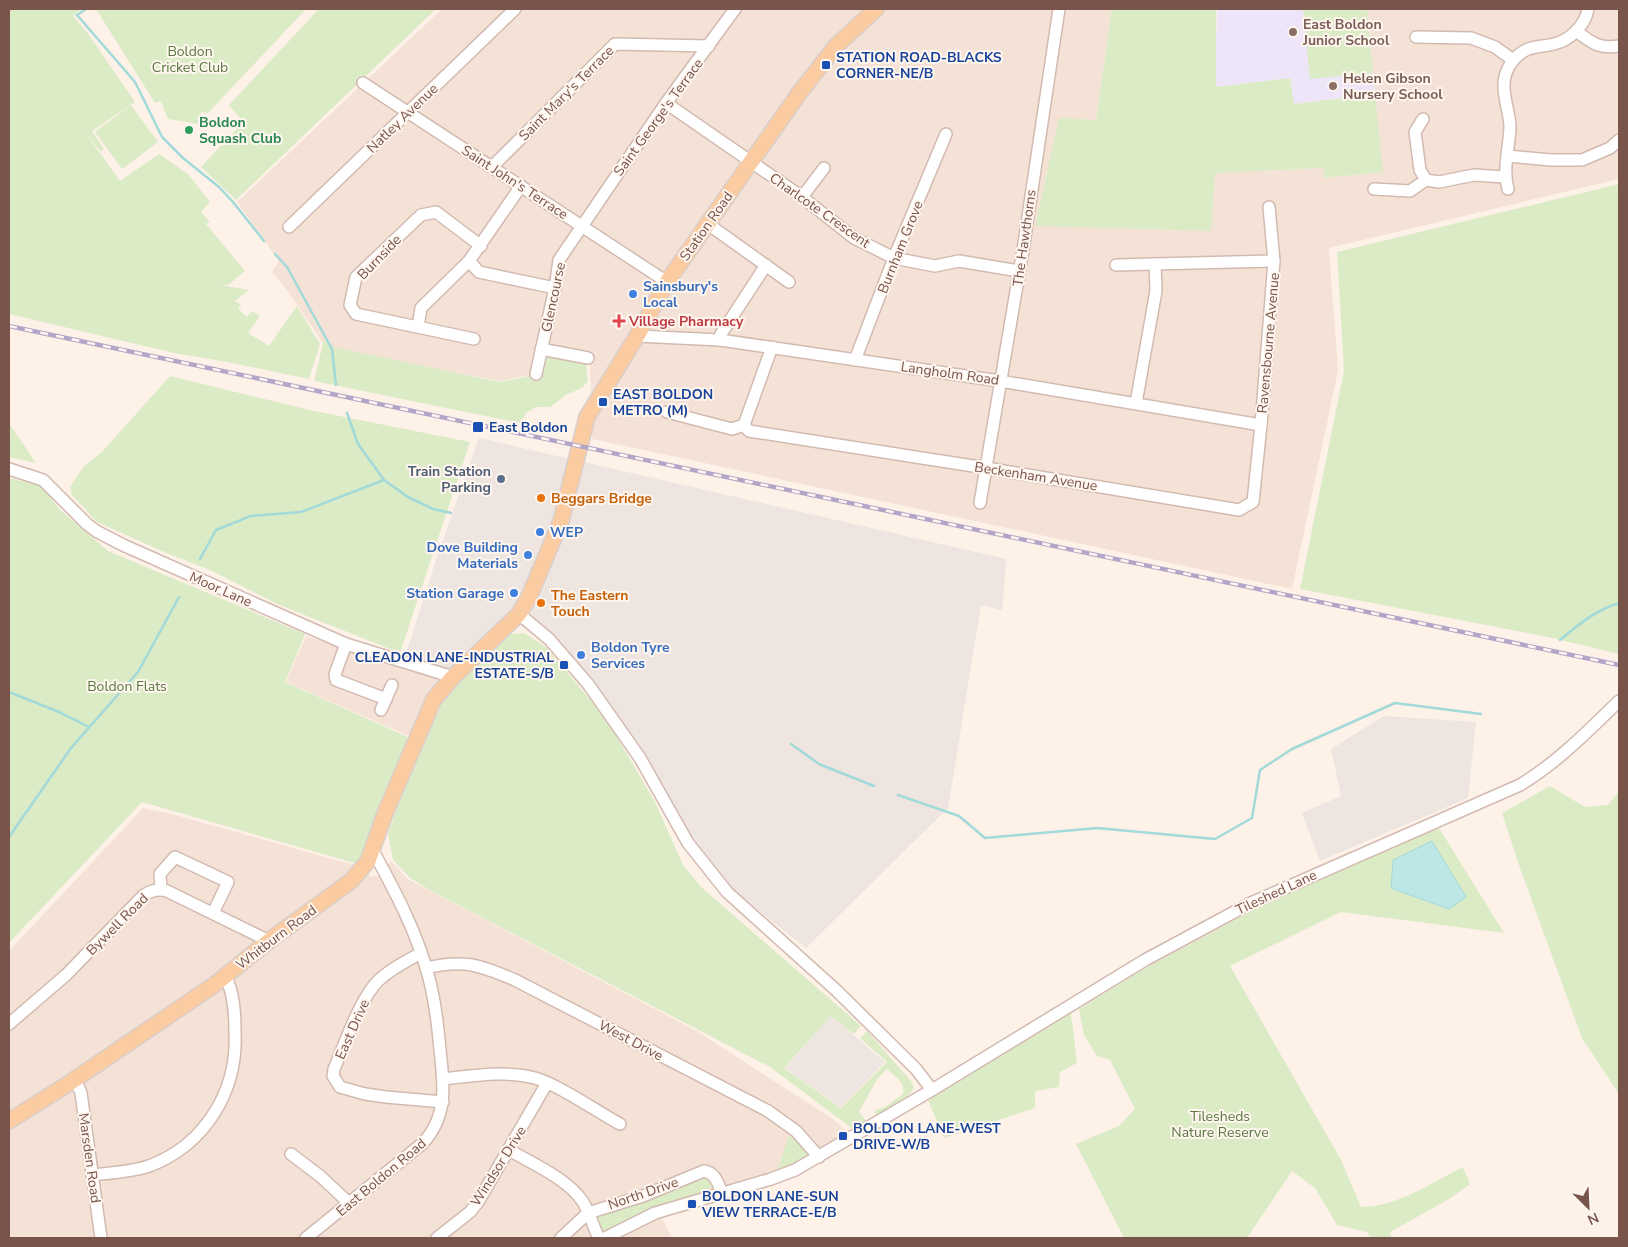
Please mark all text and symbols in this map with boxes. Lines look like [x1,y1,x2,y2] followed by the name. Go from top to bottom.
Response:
[1302,15,1390,50] place label: East Boldon Junior School
[1287,26,1299,38] marker: East Boldon Junior School
[152,42,228,77] park label: Boldon Cricket Club
[515,42,618,145] street label: Saint Mary's Terrace
[836,48,1002,83] place label: STATION ROAD-BLACKS CORNER-NE/B
[609,55,708,180] street label: Saint George's Terrace
[820,59,832,71] marker: STATION ROAD-BLACKS CORNER-NE/B
[1343,69,1443,104] place label: Helen Gibson Nursery School
[362,79,442,157] street label: Natley Avenue
[1327,80,1339,92] marker: Helen Gibson Nursery School
[199,113,281,148] place label: Boldon Squash Club
[183,124,195,136] marker: Boldon Squash Club
[458,141,572,224] street label: Saint John's Terrace
[766,169,874,252] street label: Charlcote Crescent
[675,188,737,265] street label: Station Road
[1008,188,1041,288] street label: The Hawthorns
[873,198,928,296] street label: Burnham Grove
[353,231,406,284] street label: Burnside
[537,261,570,334] street label: Glencourse
[1253,272,1284,414] street label: Ravensbourne Avenue
[643,277,718,312] place label: Sainsbury's Local
[627,288,639,300] marker: Sainsbury's Local
[628,312,744,331] place label: Village Pharmacy
[613,315,625,327] marker: Village Pharmacy
[899,357,1000,390] street label: Langholm Road
[613,385,713,420] place label: EAST BOLDON METRO (M)
[597,396,609,408] marker: EAST BOLDON METRO (M)
[489,418,568,437] place label: East Boldon
[471,420,485,434] marker: East Boldon
[973,457,1099,496] street label: Beckenham Avenue
[408,462,491,497] place label: Train Station Parking
[495,473,507,485] marker: Train Station Parking
[551,489,652,508] place label: Beggars Bridge
[535,492,547,504] marker: Beggars Bridge
[550,523,583,542] place label: WEP
[534,526,546,538] marker: WEP
[426,538,518,573] place label: Dove Building Materials
[522,549,534,561] marker: Dove Building Materials
[187,567,255,612] street label: Moor Lane
[406,584,504,603] place label: Station Garage
[551,586,629,621] place label: The Eastern Touch
[508,587,520,599] marker: Station Garage
[535,597,547,609] marker: The Eastern Touch
[591,638,670,673] place label: Boldon Tyre Services
[355,648,554,683] place label: CLEADON LANE-INDUSTRIAL ESTATE-S/B
[575,649,587,661] marker: Boldon Tyre Services
[558,659,570,671] marker: CLEADON LANE-INDUSTRIAL ESTATE-S/B
[87,677,167,696] park label: Boldon Flats
[1233,865,1320,920] street label: Tileshed Lane
[82,889,153,960] street label: Bywell Road
[232,901,321,974] street label: Whitburn Road
[331,996,374,1062] street label: East Drive
[595,1016,666,1065] street label: West Drive
[1171,1107,1269,1142] park label: Tilesheds Nature Reserve
[74,1112,105,1204] street label: Marsden Road
[853,1119,1001,1154] place label: BOLDON LANE-WEST DRIVE-W/B
[466,1123,531,1210] street label: Windsor Drive
[837,1130,849,1142] marker: BOLDON LANE-WEST DRIVE-W/B
[332,1134,430,1221] street label: East Boldon Road
[605,1173,681,1214] street label: North Drive
[1563,1182,1613,1232] north arrow
[701,1187,839,1222] place label: BOLDON LANE-SUN VIEW TERRACE-E/B
[686,1198,698,1210] marker: BOLDON LANE-SUN VIEW TERRACE-E/B
[1584,1208,1602,1229] text: N

